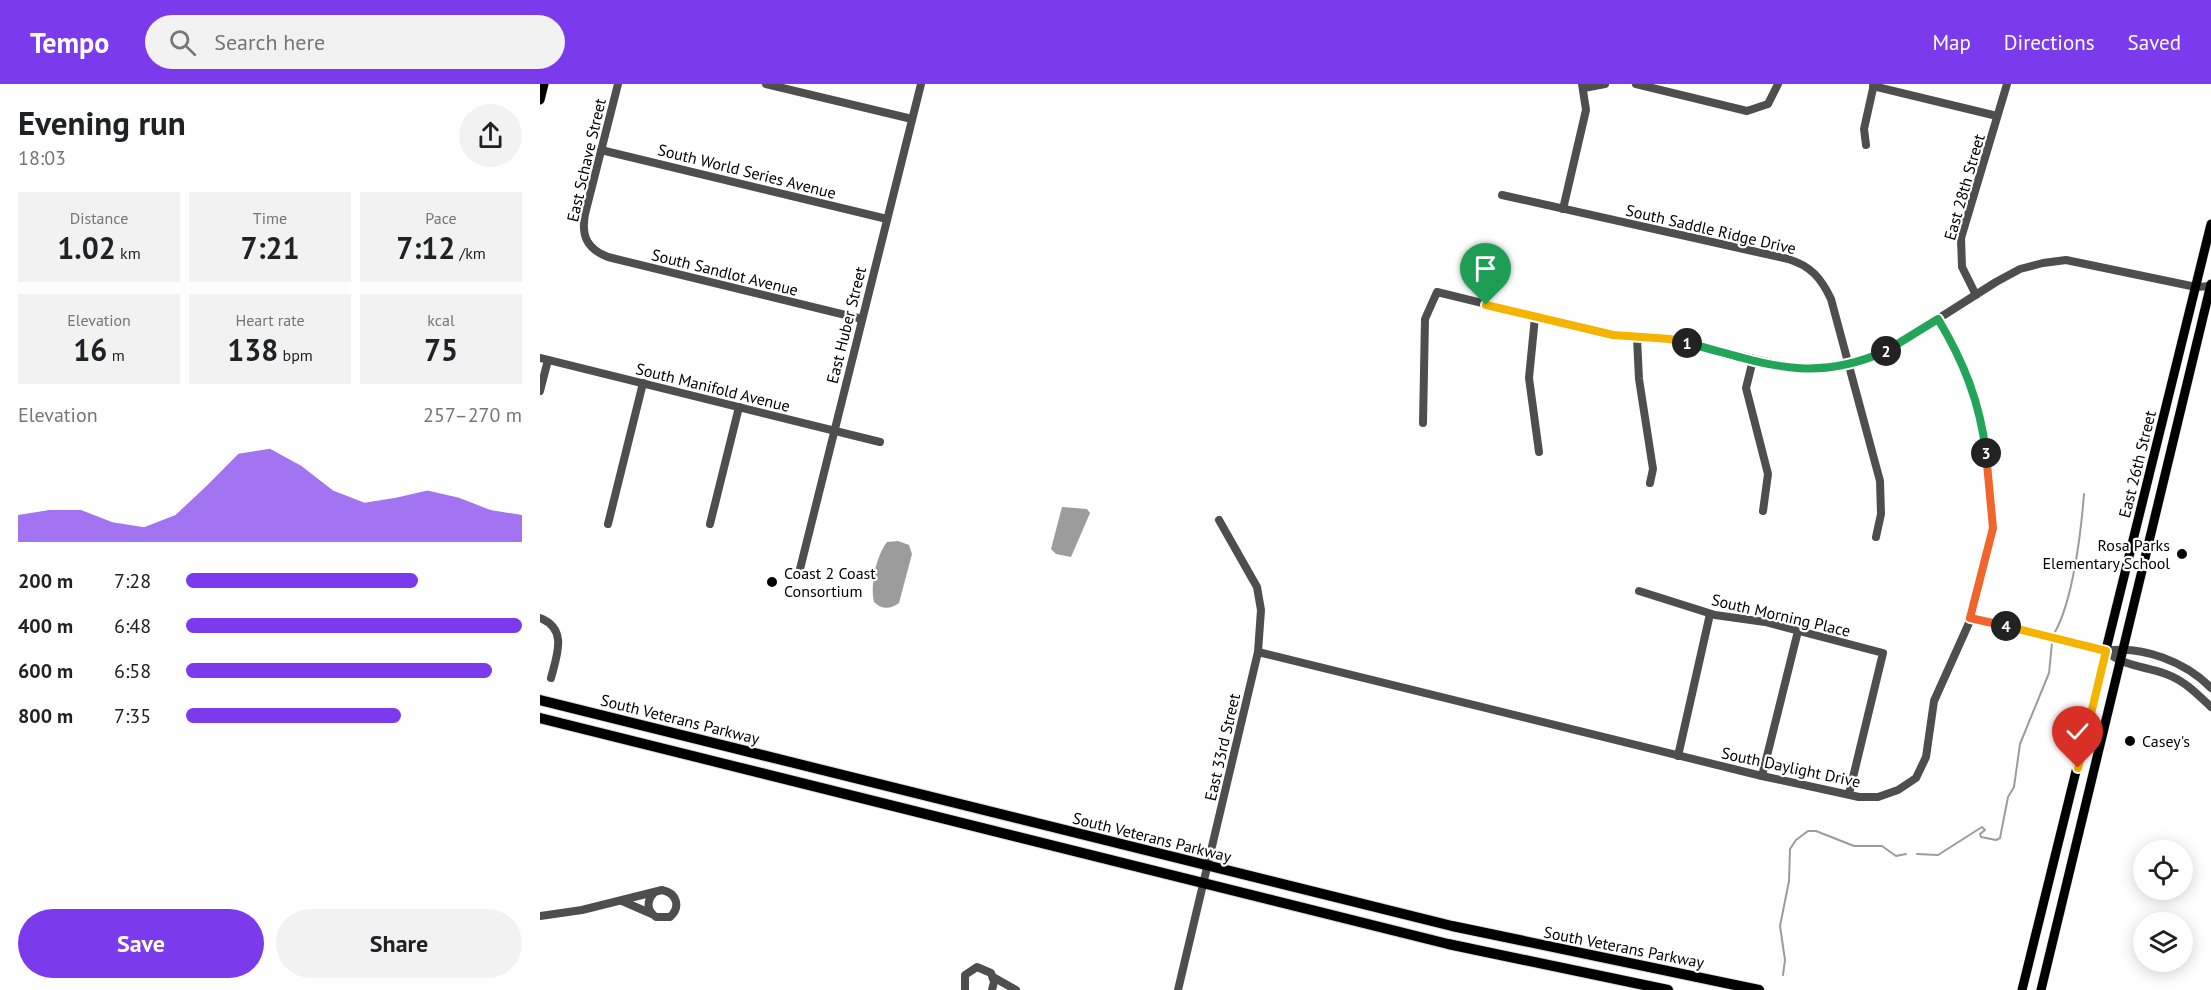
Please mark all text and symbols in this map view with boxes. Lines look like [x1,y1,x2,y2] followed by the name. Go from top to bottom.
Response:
[145,15,565,69] search box
[30,24,109,61] text: Tempo
[166,26,199,59] icon: search
[214,28,325,56] text: Search here
[1932,29,1971,56] text: Map
[2004,29,2095,56] text: Directions
[2128,29,2181,56] text: Saved
[562,96,610,224] street label: East Schave Street
[18,101,186,144] text: Evening run
[459,104,522,167] button: share
[1939,131,1989,242] street label: East 28th Street
[656,139,838,203] street label: South World Series Avenue
[18,145,66,171] text: 18:03
[1624,200,1798,258] street label: South Saddle Ridge Drive
[70,208,128,228] text: Distance
[253,208,287,228] text: Time
[425,208,457,228] text: Pace
[57,228,116,267] text: 1.02
[240,228,300,267] text: 7:21
[396,228,455,267] text: 7:12
[116,243,141,263] text: km
[455,243,486,263] text: /km
[1460,243,1511,305] pin
[650,244,800,300] street label: South Sandlot Avenue
[1469,252,1502,285] icon: arrive
[822,264,870,385] street label: East Huber Street
[67,310,131,330] text: Elevation
[235,310,305,330] text: Heart rate
[427,310,455,330] text: kcal
[1672,328,1702,358] pin: 1
[73,330,107,369] text: 16
[227,330,278,369] text: 138
[424,330,458,369] text: 75
[1682,333,1692,353] text: 1
[1871,336,1901,366] pin: 2
[1881,341,1891,361] text: 2
[107,345,125,365] text: m
[278,345,313,365] text: bpm
[634,358,792,416] street label: South Manifold Avenue
[18,402,98,428] text: Elevation
[423,402,522,428] text: 257–270 m
[2114,408,2160,520] street label: East 26th Street
[1971,438,2001,468] pin: 3
[1981,443,1991,463] text: 3
[2043,535,2170,573] place label: Rosa Parks Elementary School
[2175,547,2189,561] marker: Rosa Parks Elementary School
[784,563,876,601] place label: Coast 2 Coast Consortium
[18,568,73,594] text: 200 m
[114,568,151,594] text: 7:28
[765,575,779,589] marker: Coast 2 Coast Consortium
[1710,589,1852,641] street label: South Morning Place
[1991,611,2021,641] pin: 4
[18,613,73,639] text: 400 m
[114,613,151,639] text: 6:48
[2001,616,2011,636] text: 4
[18,658,73,684] text: 600 m
[114,658,151,684] text: 6:58
[598,690,762,749] street label: South Veterans Parkway
[1200,691,1244,803] street label: East 33rd Street
[18,703,73,729] text: 800 m
[114,703,151,729] text: 7:35
[2052,706,2103,768] pin
[2061,715,2094,748] icon: check
[2142,731,2190,751] place label: Casey's
[2123,734,2137,748] marker: Casey's
[1720,742,1862,792] street label: South Daylight Drive
[1070,808,1234,867] street label: South Veterans Parkway
[2133,840,2193,972] map controls
[2133,840,2193,900] button: locate
[18,909,264,978] button: Save
[276,909,522,978] button: Share
[2133,912,2193,972] button: layers
[1542,922,1706,972] street label: South Veterans Parkway

